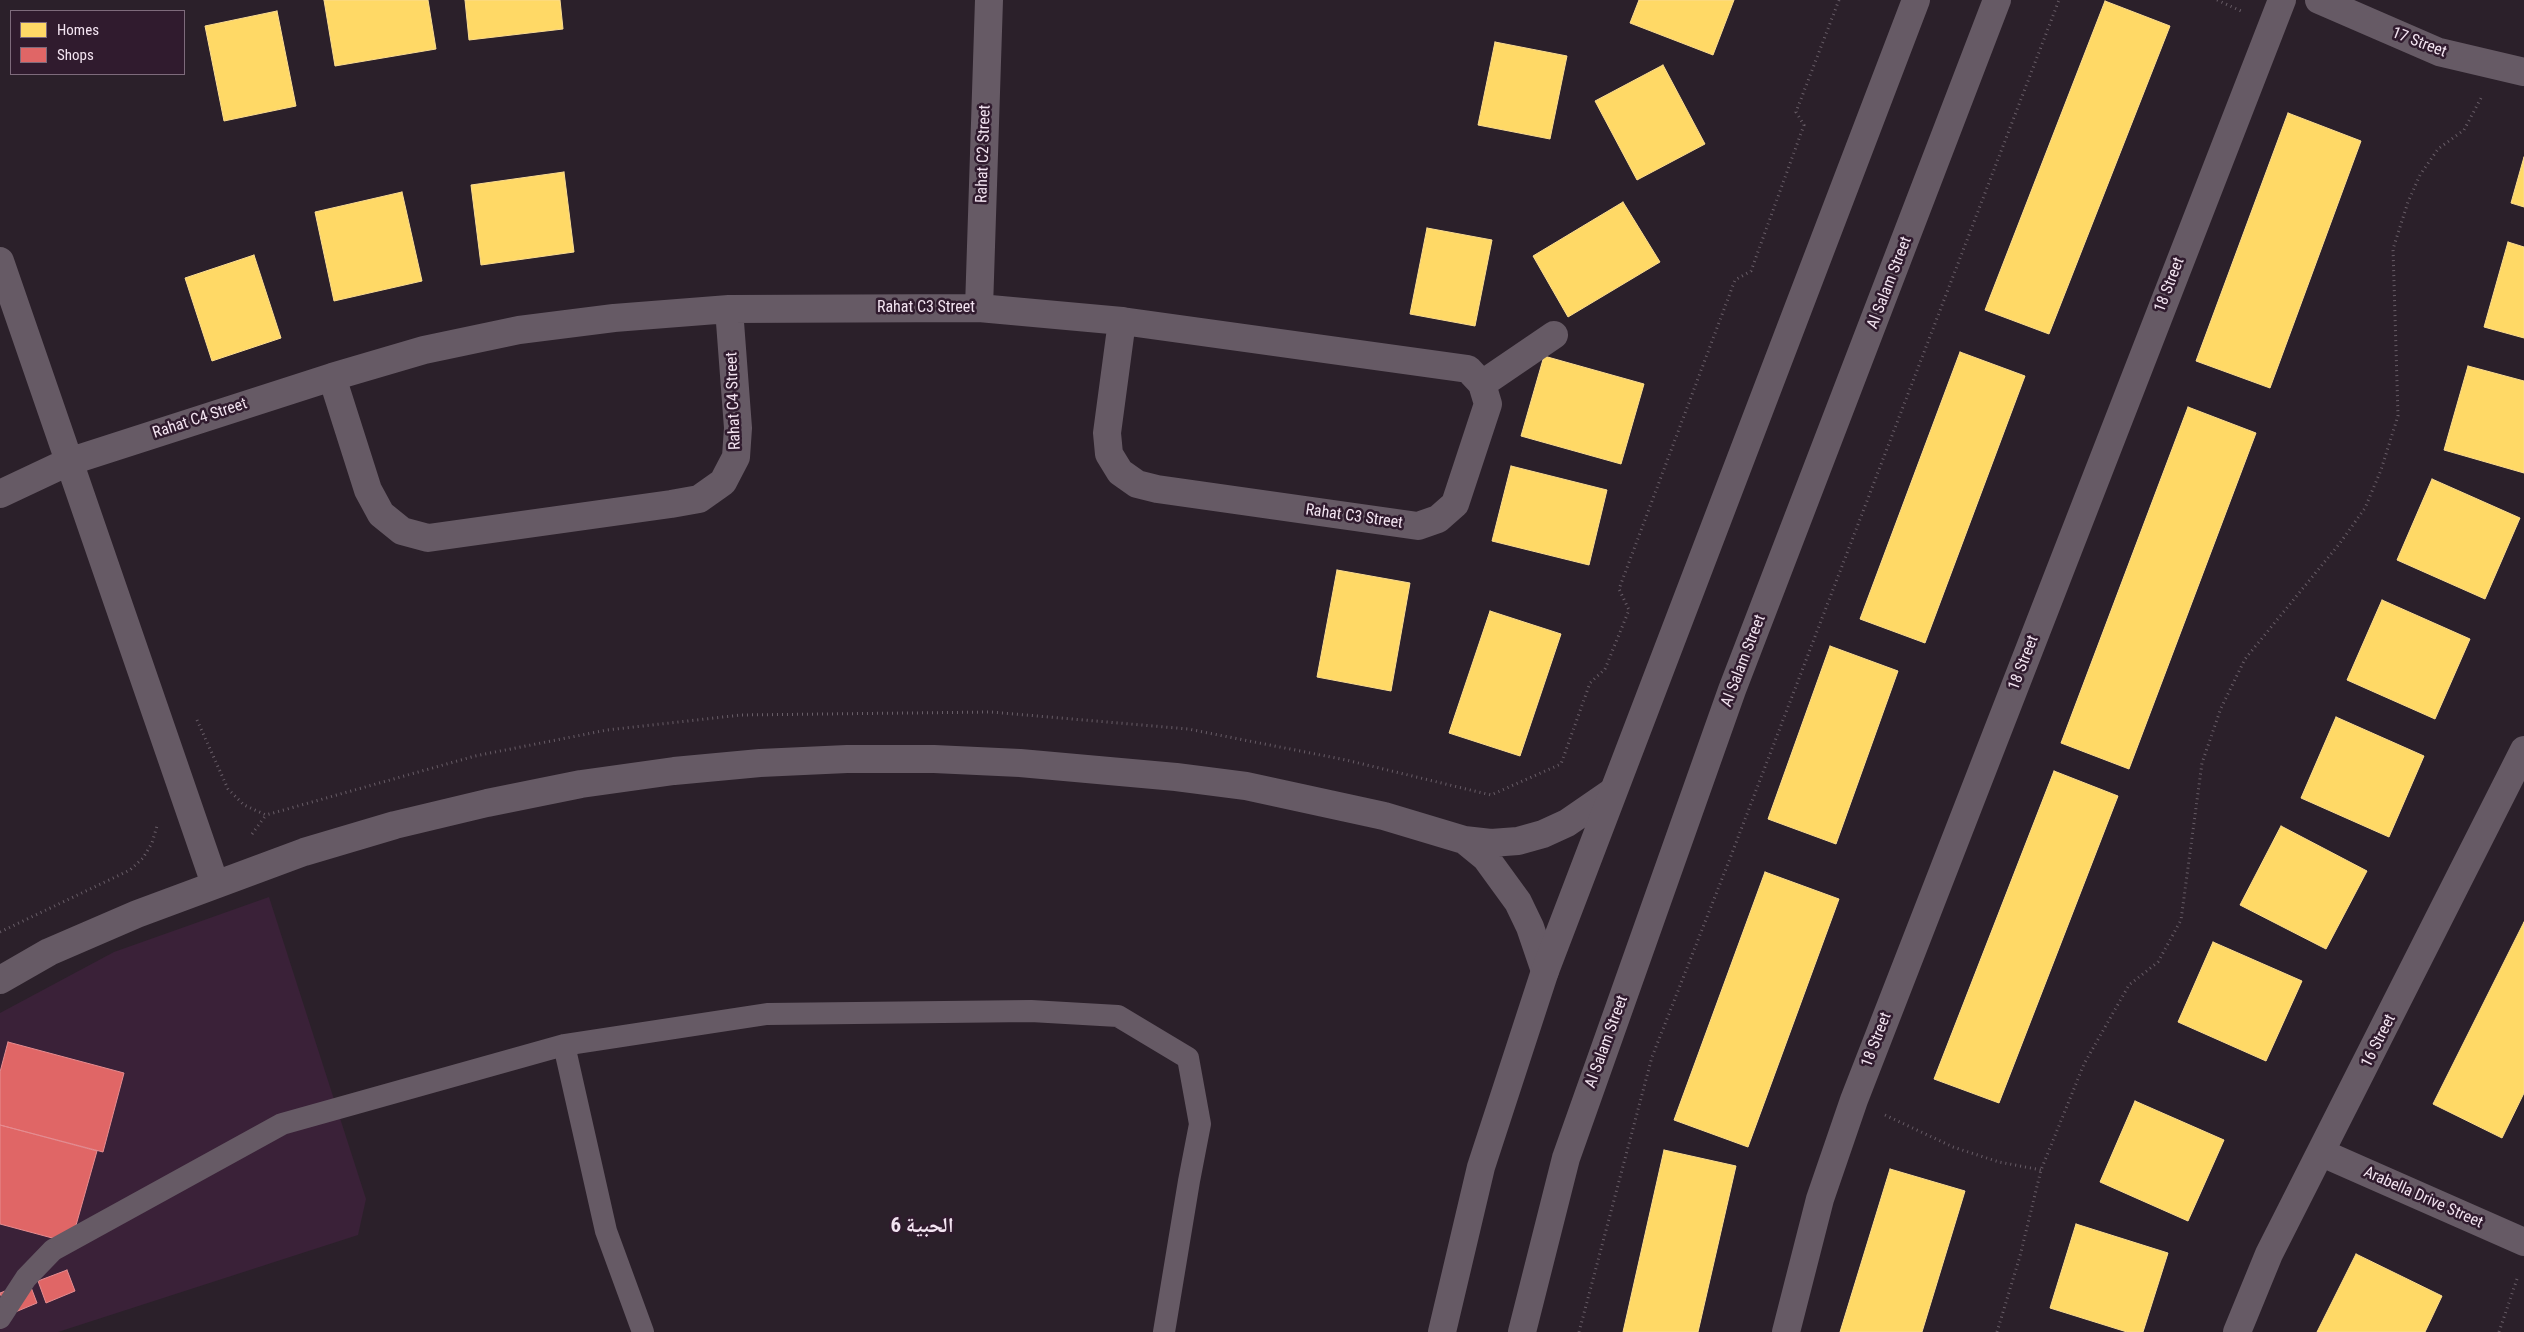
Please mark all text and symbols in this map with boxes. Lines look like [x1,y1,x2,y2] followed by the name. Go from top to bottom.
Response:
[10,10,185,75] legend
[57,21,99,39] text: Homes
[2389,24,2449,62] street label: 17 Street
[57,46,94,64] text: Shops
[973,105,995,203] street label: Rahat C2 Street
[1864,234,1916,332] street label: Al Salam Street
[2151,255,2189,315] street label: 18 Street
[877,298,975,318] street label: Rahat C3 Street
[723,352,745,450] street label: Rahat C4 Street
[150,395,250,443] street label: Rahat C4 Street
[1304,501,1404,533] street label: Rahat C3 Street
[1718,612,1770,710] street label: Al Salam Street
[2005,633,2043,693] street label: 18 Street
[1581,993,1633,1091] street label: Al Salam Street
[1858,1010,1896,1070] street label: 18 Street
[2358,1011,2400,1071] street label: 16 Street
[2360,1163,2486,1233] street label: Arabella Drive Street
[890,1214,954,1240] district label: الحبية 6

